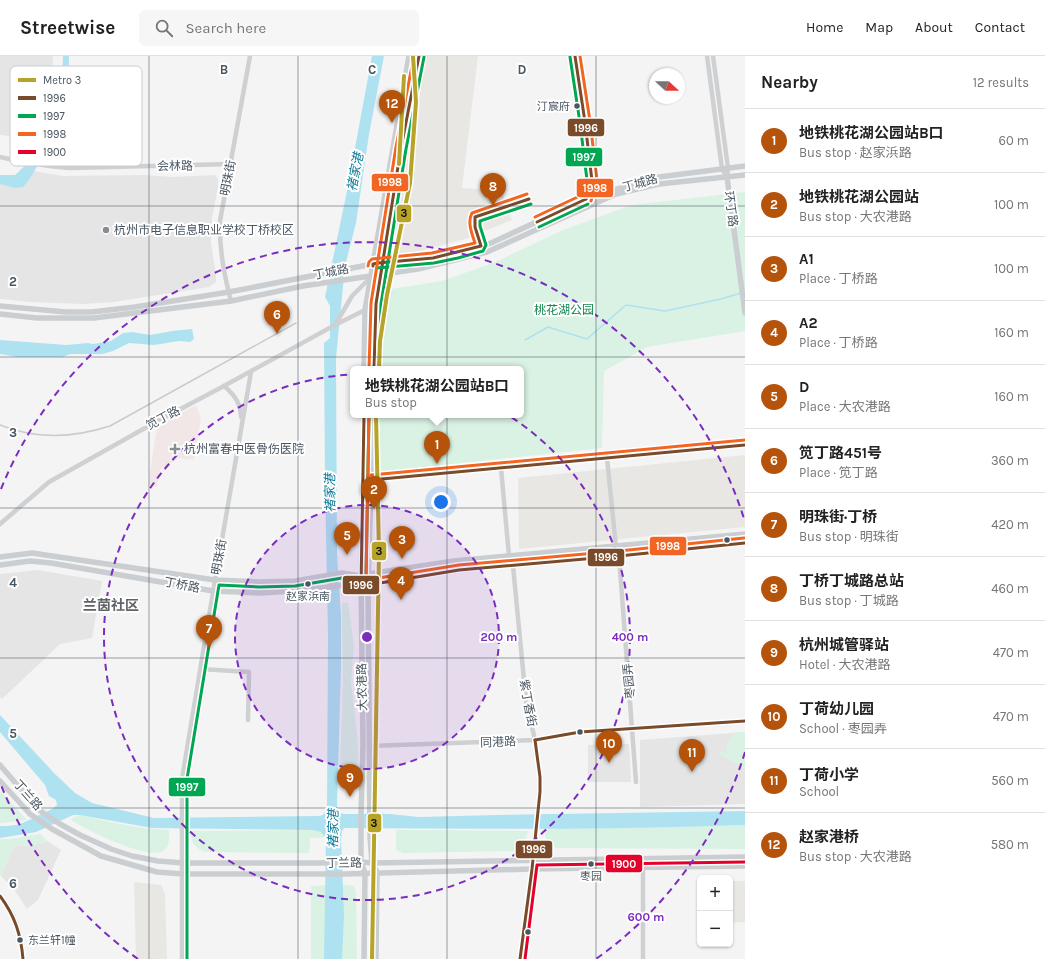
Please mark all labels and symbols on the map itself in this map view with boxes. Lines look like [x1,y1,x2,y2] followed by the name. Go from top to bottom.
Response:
[220,62,228,77] text: B
[368,62,376,77] text: C
[518,62,527,77] text: D
[10,66,142,166] legend
[649,68,685,104] north arrow
[43,74,81,87] text: Metro 3
[379,90,405,123] pin: 12
[43,92,66,105] text: 1996
[537,100,570,113] place label: 汀宸府
[572,101,582,111] marker: 汀宸府
[43,110,65,123] text: 1997
[567,118,605,137] line badge: 1996
[574,122,598,135] text: 1996
[43,128,66,141] text: 1998
[43,146,66,159] text: 1900
[565,147,603,167] line badge: 1997
[344,149,366,193] water label: 褚家港
[573,151,596,164] text: 1997
[157,159,193,173] street label: 会林路
[218,159,238,197] street label: 明珠街
[621,172,659,194] street label: 丁城路
[371,173,409,192] line badge: 1998
[480,173,506,206] pin: 8
[378,176,402,189] text: 1998
[576,178,614,198] line badge: 1998
[583,182,607,195] text: 1998
[722,190,740,228] street label: 环丁路
[396,204,412,223] line badge: 3
[401,207,408,220] text: 3
[114,223,294,237] place label: 杭州市电子信息职业学校丁桥校区
[101,225,111,235] marker: 杭州市电子信息职业学校丁桥校区
[312,262,350,282] street label: 丁城路
[9,274,17,289] text: 2
[264,301,290,334] pin: 6
[534,303,594,317] park label: 桃花湖公园
[144,403,182,433] street label: 笕丁路
[9,425,17,440] text: 3
[424,431,450,464] pin: 1
[184,442,304,456] place label: 杭州富春中医骨伤医院
[169,443,181,455] marker: 杭州富春中医骨伤医院
[322,471,338,513] water label: 褚家港
[361,476,387,509] pin: 2
[431,492,451,512] your location
[334,522,360,555] pin: 5
[389,526,415,559] pin: 3
[722,535,732,545] unlabelled marker
[649,536,687,556] line badge: 1998
[209,538,229,576] street label: 明珠街
[656,540,680,553] text: 1998
[371,541,387,561] line badge: 3
[376,545,383,558] text: 3
[587,548,625,567] line badge: 1996
[594,551,618,564] text: 1996
[388,567,414,600] pin: 4
[9,575,17,590] text: 4
[163,575,201,595] street label: 丁桥路
[342,575,380,595] line badge: 1996
[303,579,313,589] marker: 赵家浜南
[349,579,373,592] text: 1996
[286,590,330,603] place label: 赵家浜南
[83,597,139,614] district label: 兰茵社区
[196,615,222,648] pin: 7
[360,630,374,644] centre of rings
[481,630,517,644] text: 200 m
[612,630,648,644] text: 400 m
[620,662,638,700] street label: 枣园弄
[355,663,369,711] street label: 大农港路
[517,678,539,728] street label: 紫丁香街
[9,726,17,741] text: 5
[575,727,585,737] unlabelled marker
[596,730,622,763] pin: 10
[480,734,516,750] street label: 同港路
[679,739,705,772] pin: 11
[337,764,363,797] pin: 9
[11,777,45,813] street label: 丁兰路
[168,777,206,797] line badge: 1997
[176,781,199,794] text: 1997
[325,807,341,849] water label: 褚家港
[367,813,382,833] line badge: 3
[371,817,378,830] text: 3
[515,840,553,859] line badge: 1996
[522,843,546,856] text: 1996
[605,854,643,873] line badge: 1900
[326,856,362,870] street label: 丁兰路
[612,858,636,871] text: 1900
[586,859,596,869] marker: 枣园
[580,870,602,883] place label: 枣园
[9,876,17,891] text: 6
[628,910,664,924] text: 600 m
[523,927,533,937] unlabelled marker
[28,934,76,947] place label: 东兰轩1幢
[15,935,25,945] marker: 东兰轩1幢

